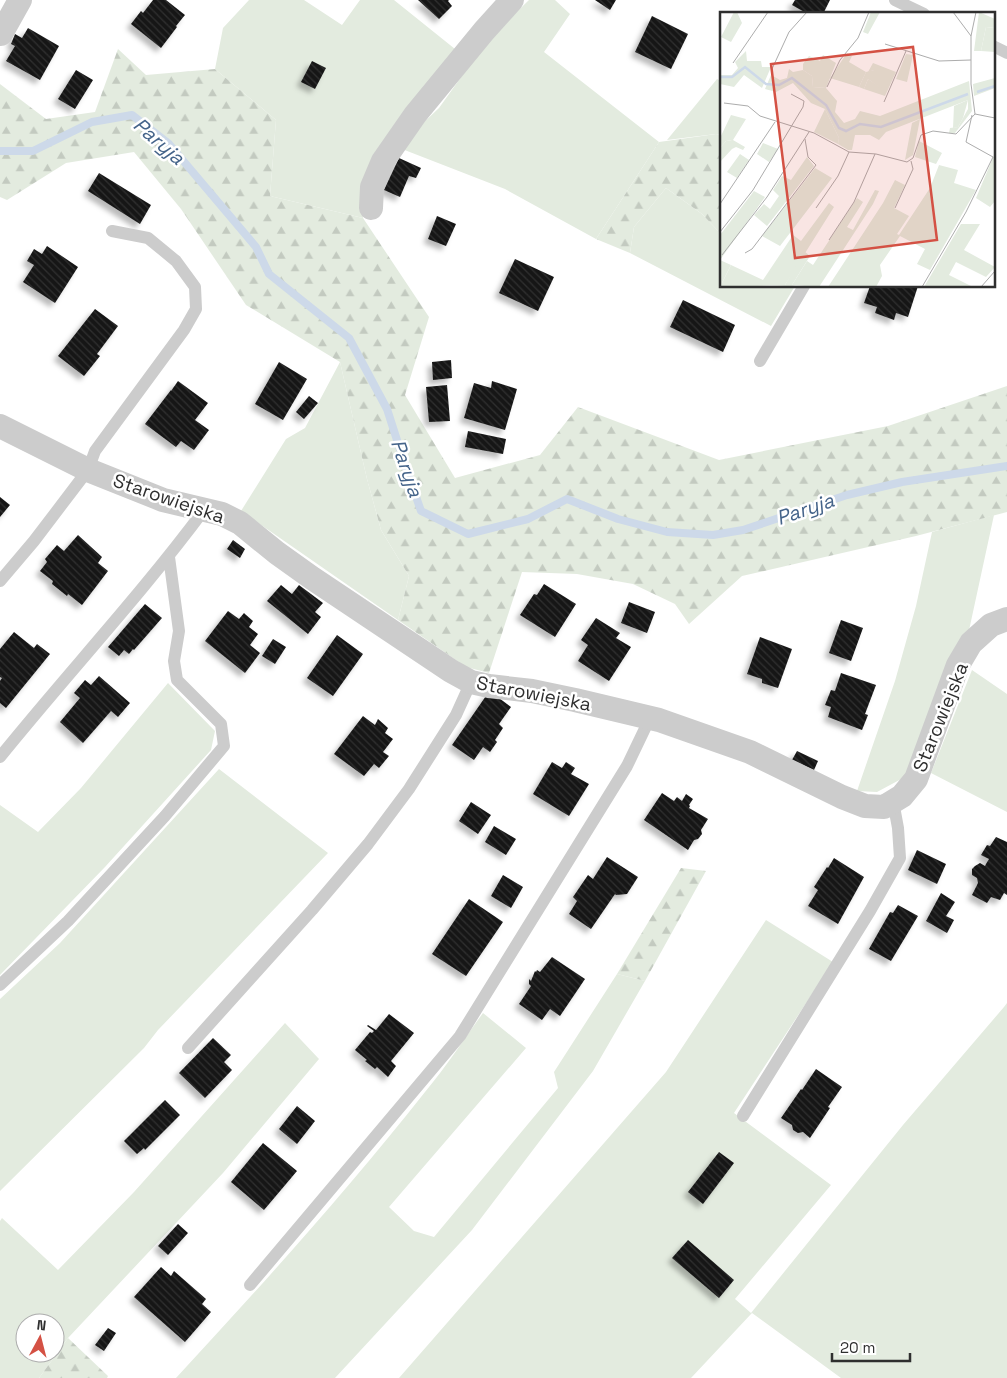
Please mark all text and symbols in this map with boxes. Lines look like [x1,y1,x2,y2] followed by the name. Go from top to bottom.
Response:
[720,12,994,288] inset map
[128,112,190,171] water label: Paryja
[385,436,429,501] water label: Paryja
[110,468,228,529] street label: Starowiejska
[773,487,838,531] water label: Paryja
[907,658,974,776] street label: Starowiejska
[474,670,593,717] street label: Starowiejska
[15,1313,65,1363] north arrow
[36,1316,47,1335] text: N
[832,1330,910,1362] scale bar
[840,1338,875,1357] text: 20 m

